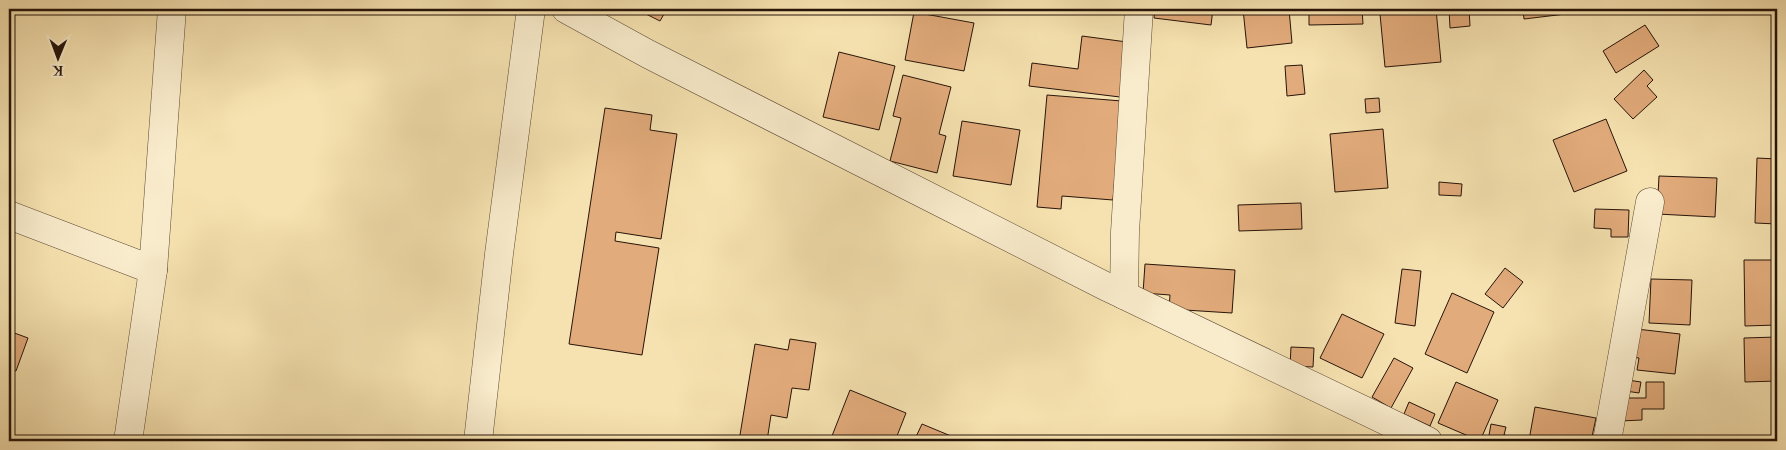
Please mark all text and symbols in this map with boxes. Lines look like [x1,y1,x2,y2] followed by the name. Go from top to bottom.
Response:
[32,32,82,82] north arrow
[51,61,64,80] text: K

